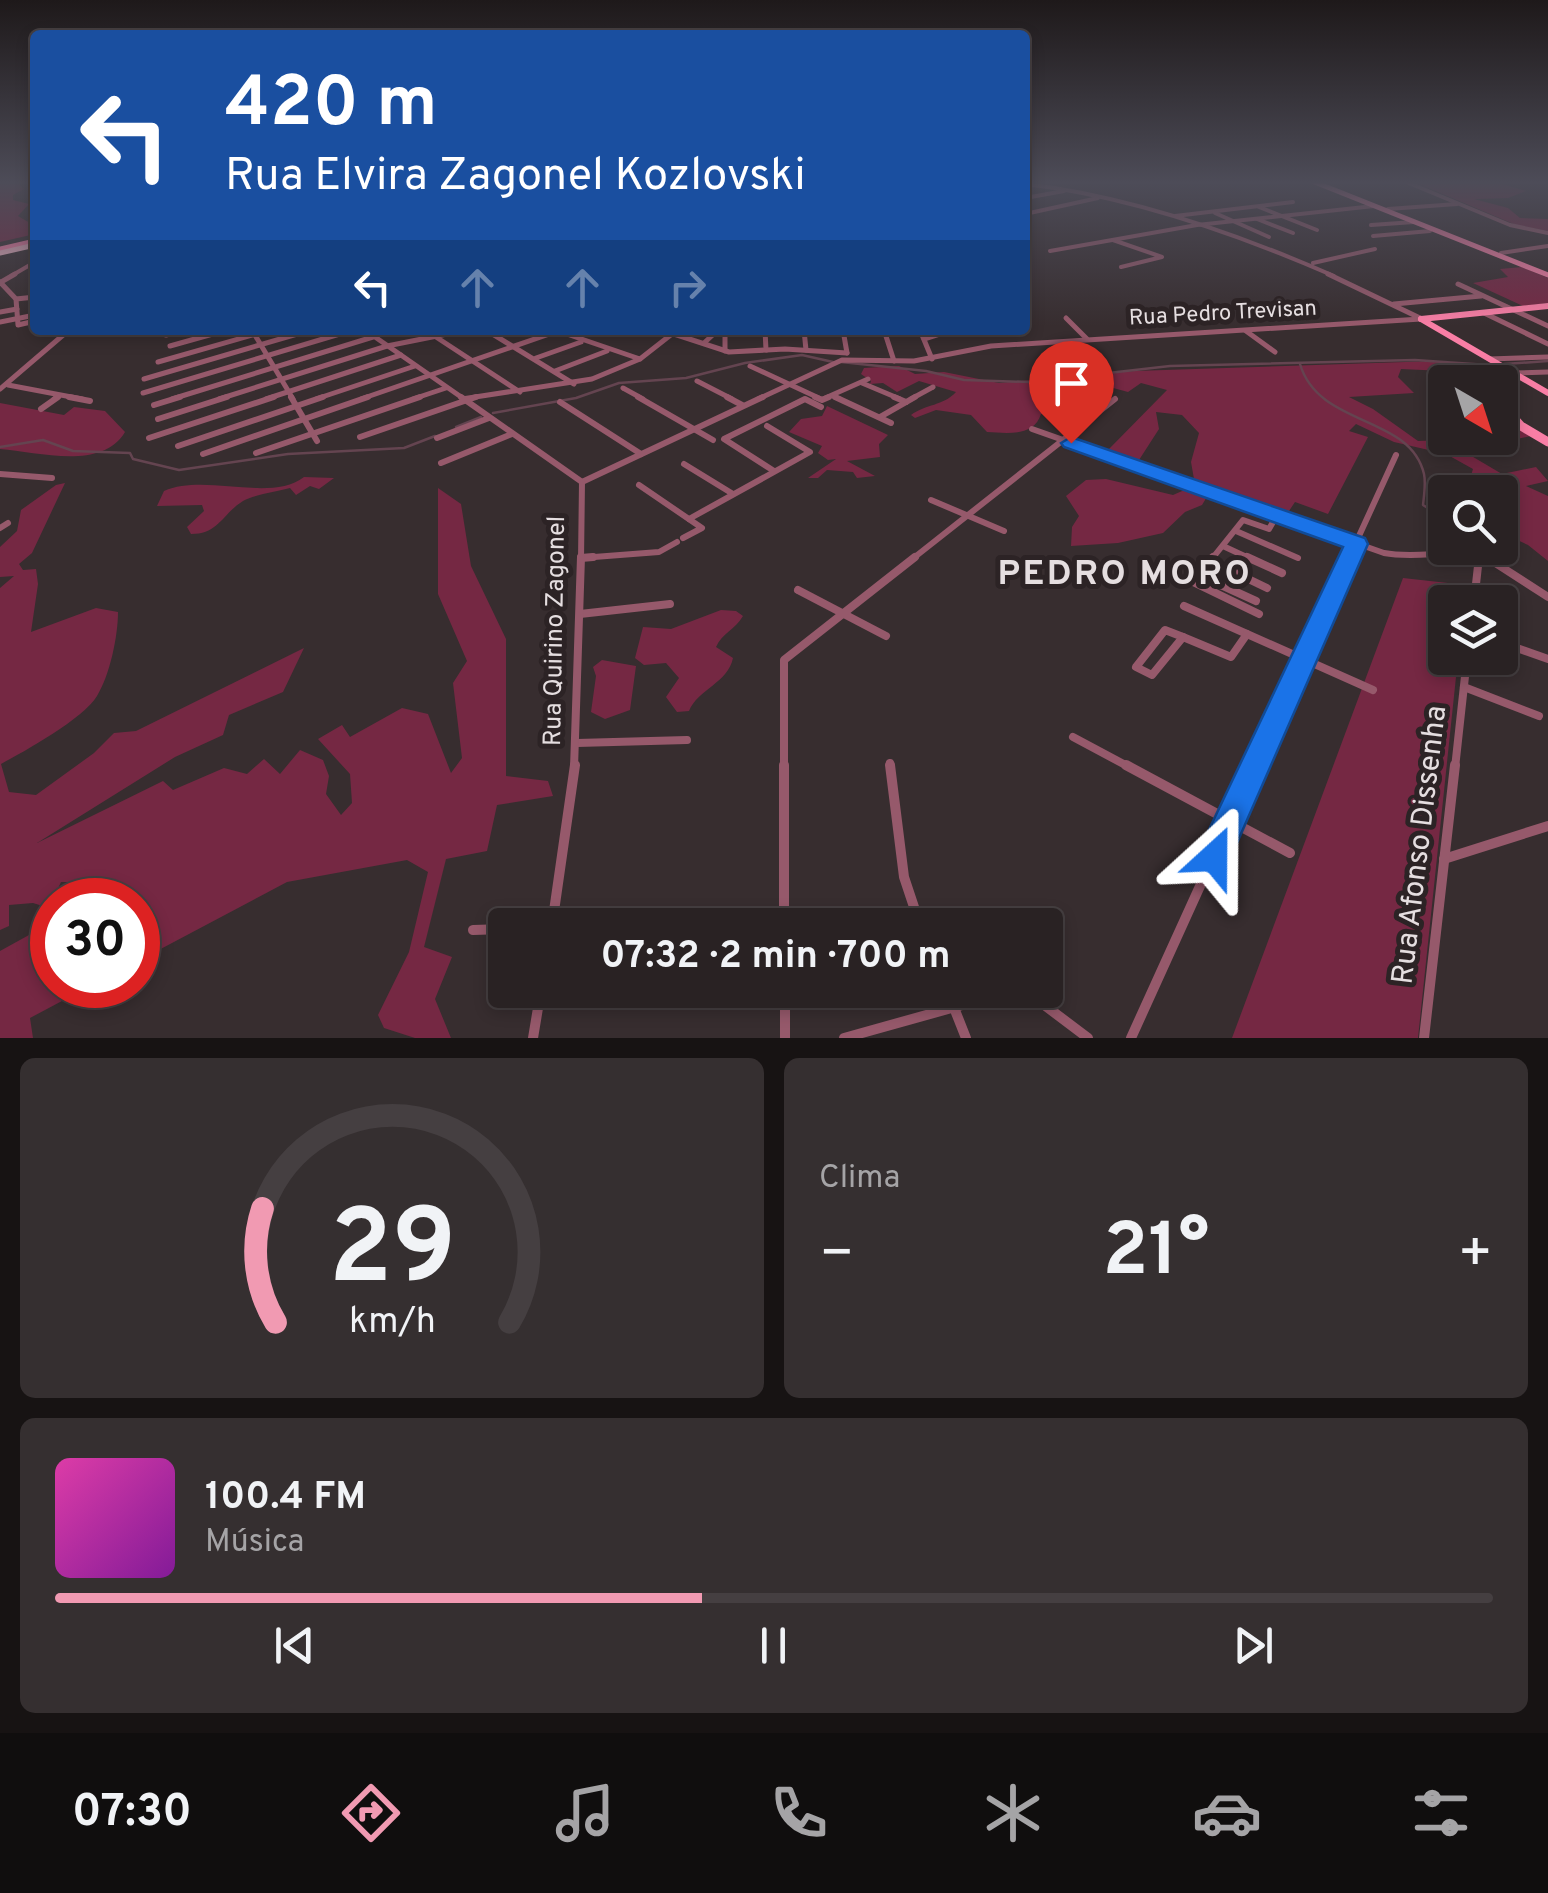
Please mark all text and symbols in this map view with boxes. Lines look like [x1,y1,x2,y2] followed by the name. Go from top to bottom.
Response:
[225,62,438,151] text: 420 m
[60,70,190,200] icon: left
[225,149,806,206] text: Rua Elvira Zagonel Kozlovski
[345,260,400,315] icon: left
[450,260,505,315] icon: ahead
[555,260,610,315] icon: ahead
[660,260,715,315] icon: right
[1128,296,1318,332] street label: Rua Pedro Trevisan
[1029,341,1114,444] pin
[1044,356,1099,411] icon: arrive
[1428,365,1518,455] north arrow
[1428,365,1518,675] map controls
[1428,475,1518,565] button: search
[538,516,574,746] street label: Rua Quirino Zagonel
[998,553,1252,597] district label: PEDRO MORO
[1428,585,1518,675] button: layers
[1386,703,1456,987] street label: Rua Afonso Dissenha
[1162,805,1266,909] position arrow
[30,878,160,1008] speed limit sign: 30
[601,933,950,982] text: 07:32 · 2 min · 700 m
[819,1159,900,1199] text: Clima
[328,1188,456,1320] text: 29
[1102,1207,1210,1302] text: 21°
[819,1221,854,1291] text: −
[1458,1221,1493,1291] text: +
[349,1300,435,1346] text: km/h
[205,1474,366,1523] text: 100.4 FM
[205,1523,304,1563] text: Música
[267,1618,322,1673] icon: previous
[746,1618,801,1673] icon: pause
[1226,1618,1281,1673] icon: next
[336,1778,406,1848] icon: directions
[550,1778,620,1848] icon: music
[764,1778,834,1848] icon: phone
[978,1778,1048,1848] icon: climate
[1192,1778,1262,1848] icon: car
[1406,1778,1476,1848] icon: filters
[72,1785,192,1842] text: 07:30

